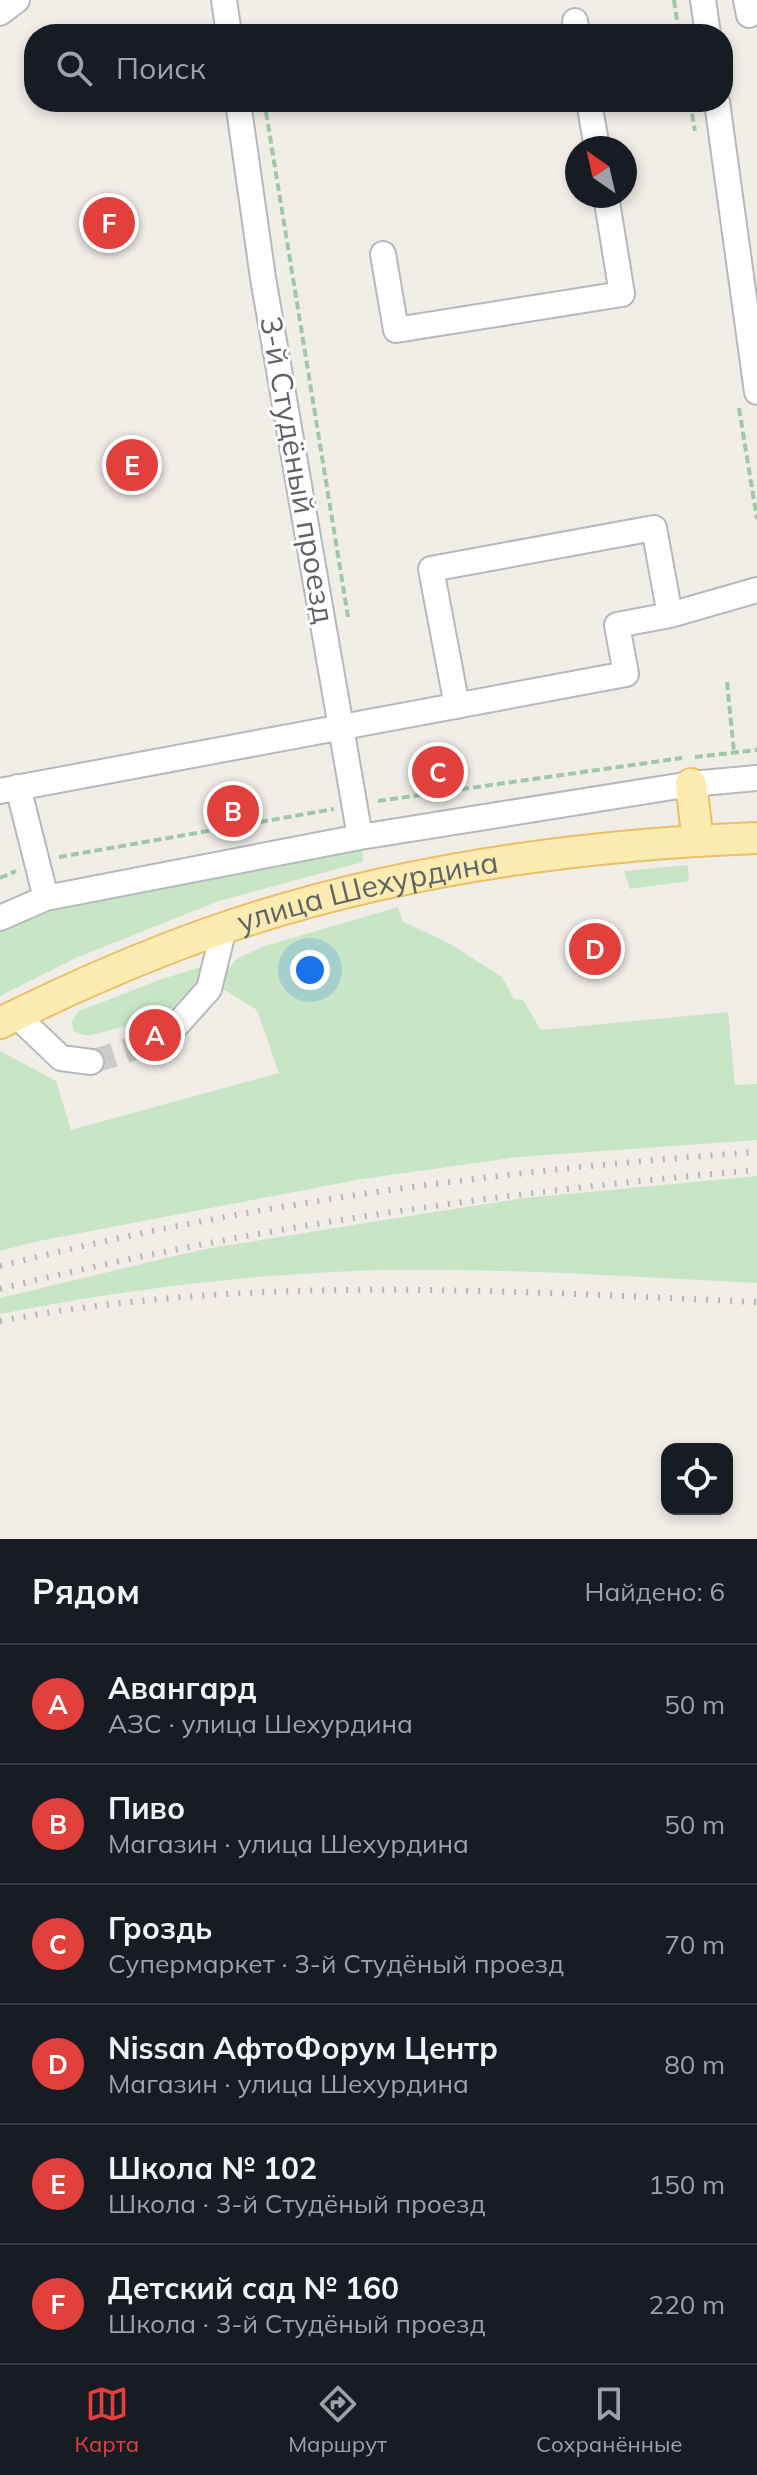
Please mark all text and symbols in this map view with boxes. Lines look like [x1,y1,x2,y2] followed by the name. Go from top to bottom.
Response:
[24,24,733,112] search box
[52,46,96,90] icon: search
[116,49,206,87] text: Поиск
[565,136,637,208] north arrow
[83,193,135,253] pin: F
[252,313,344,626] street label: 3-й Студёный проезд
[106,435,158,495] pin: E
[412,742,464,802] pin: C
[207,781,259,841] pin: B
[232,842,501,940] street label: улица Шехурдина
[569,919,621,979] pin: D
[290,950,330,990] your location
[129,1005,181,1065] pin: A
[661,1443,733,1515] map controls
[661,1443,733,1515] button: locate
[32,1570,140,1613] text: Рядом
[585,1575,725,1608] text: Найдено: 6
[108,1669,256,1707] text: Авангард
[48,1688,68,1721] text: A
[664,1688,725,1721] text: 50 m
[108,1707,413,1740] text: АЗС · улица Шехурдина
[108,1789,185,1827] text: Пиво
[49,1808,67,1841] text: B
[664,1808,725,1841] text: 50 m
[108,1827,469,1860] text: Магазин · улица Шехурдина
[108,1909,212,1947] text: Гроздь
[49,1928,67,1961] text: C
[664,1928,725,1961] text: 70 m
[108,1947,564,1980] text: Супермаркет · 3-й Студёный проезд
[108,2029,498,2067] text: Nissan АфтоФорум Центр
[48,2048,68,2081] text: D
[664,2048,725,2081] text: 80 m
[108,2067,469,2100] text: Магазин · улица Шехурдина
[108,2149,317,2187] text: Школа № 102
[50,2168,66,2201] text: E
[649,2168,725,2201] text: 150 m
[108,2187,486,2220] text: Школа · 3-й Студёный проезд
[108,2269,399,2307] text: Детский сад № 160
[51,2288,65,2321] text: F
[649,2288,725,2321] text: 220 m
[108,2307,486,2340] text: Школа · 3-й Студёный проезд
[74,2382,139,2458] tab: Карта
[288,2382,387,2458] tab: Маршрут
[536,2382,682,2458] tab: Сохранённые

